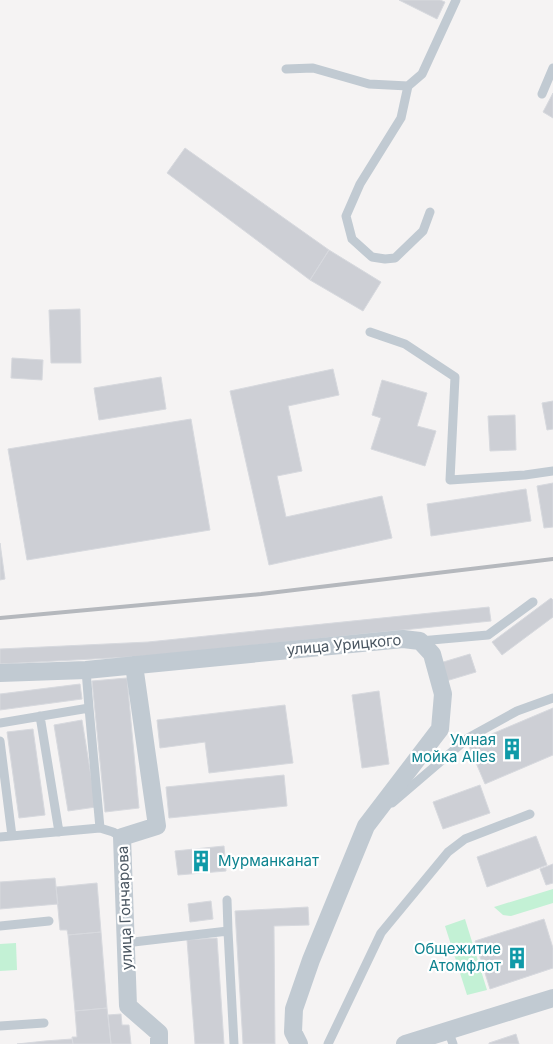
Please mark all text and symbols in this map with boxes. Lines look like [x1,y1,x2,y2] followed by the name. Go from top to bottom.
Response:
[286,630,402,659] street label: улица Урицкого
[412,730,496,766] place label: Умная мойка Alles
[499,736,525,762] building icon: Умная мойка Alles
[113,846,136,971] street label: улица Гончарова
[188,848,214,874] building icon: Мурманканат
[218,851,319,870] place label: Мурманканат
[414,939,501,975] place label: Общежитие Атомфлот
[504,945,530,971] building icon: Общежитие Атомфлот

